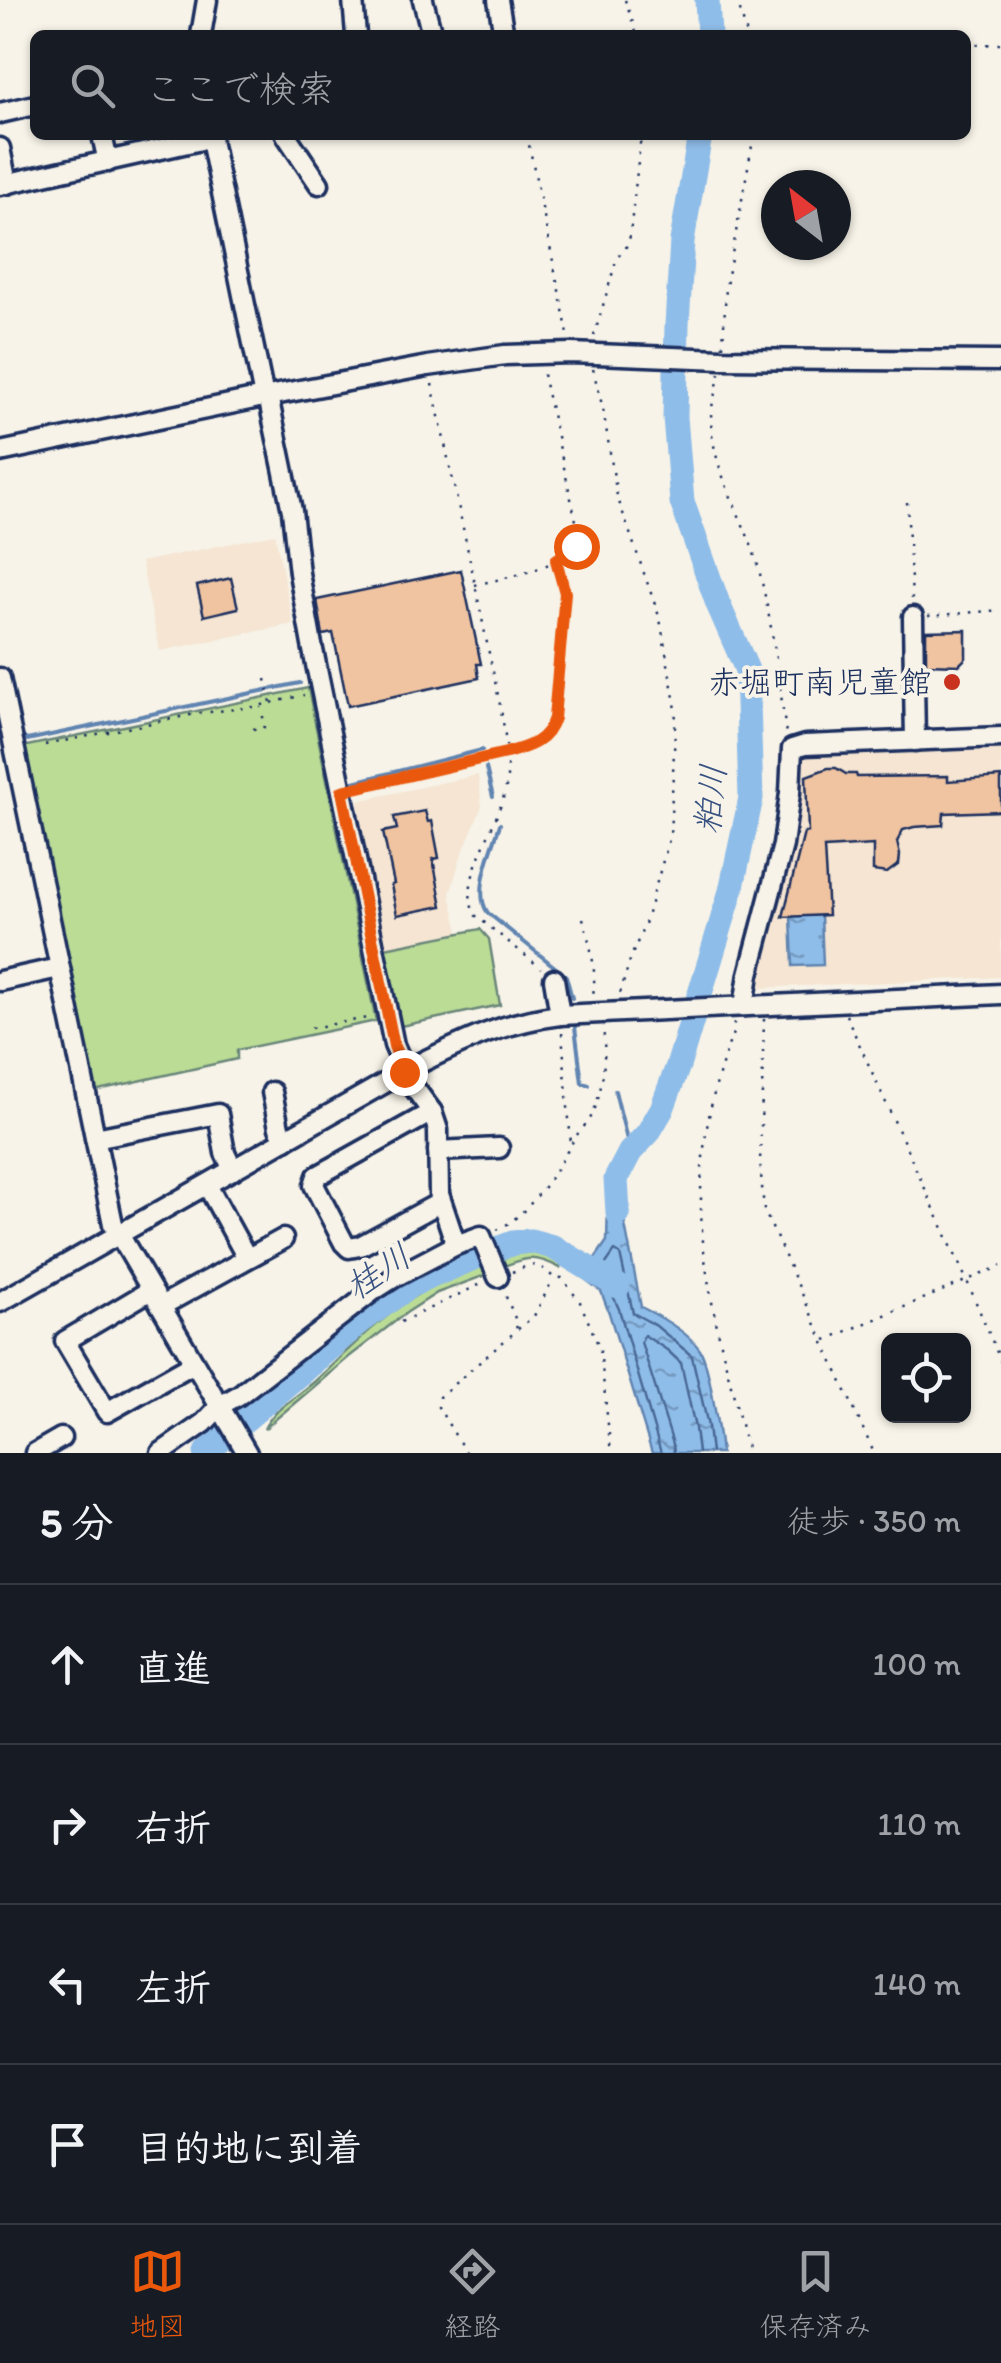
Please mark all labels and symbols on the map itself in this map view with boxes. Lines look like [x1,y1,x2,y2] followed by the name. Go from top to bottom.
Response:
[761,170,851,260] north arrow
[554,524,600,570] route start
[708,663,932,701] place label: 赤堀町南児童館
[941,671,963,693] marker: 赤堀町南児童館
[685,762,735,836] water label: 粕川
[382,1050,428,1096] route end
[337,1234,419,1308] water label: 桂川

